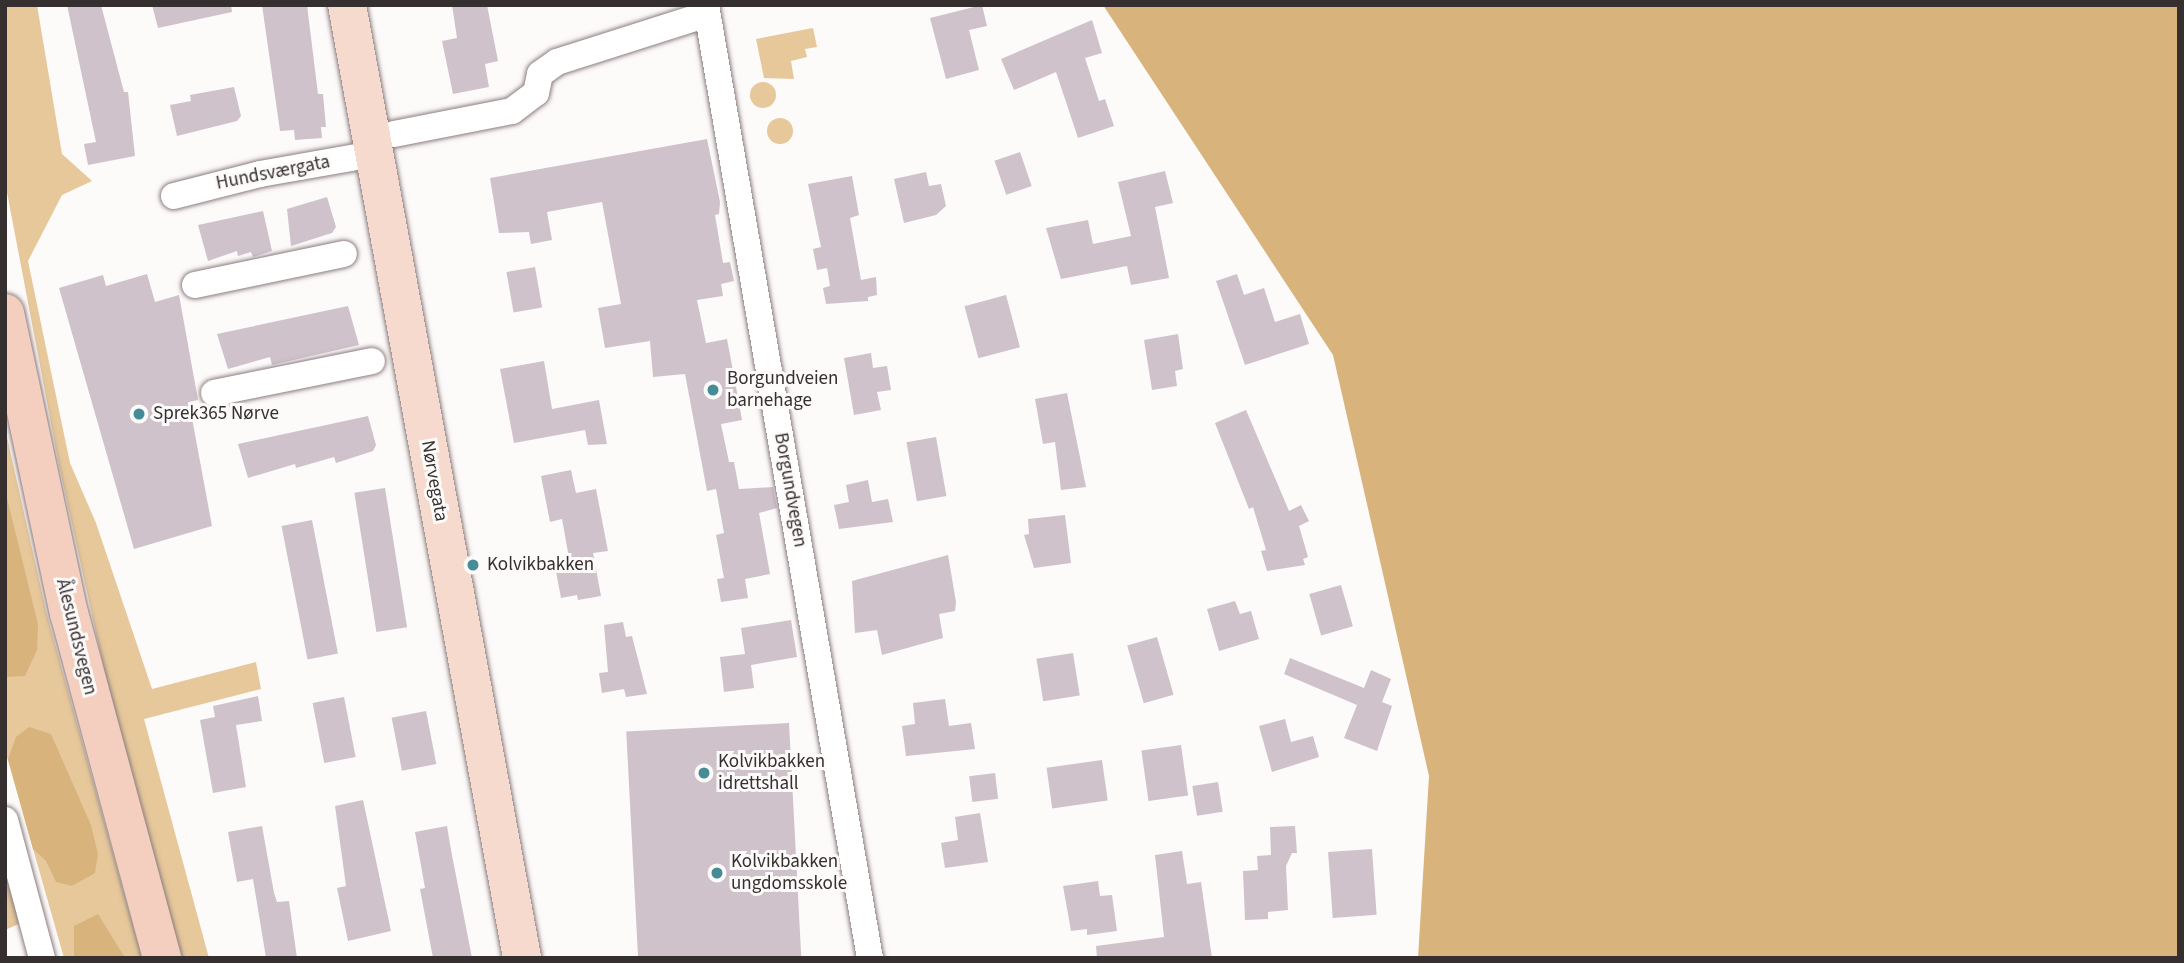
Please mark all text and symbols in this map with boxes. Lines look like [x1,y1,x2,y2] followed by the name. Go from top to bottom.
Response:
[214,151,332,195] street label: Hundsværgata
[727,368,838,412] place label: Borgundveien barnehage
[705,382,721,398] marker: Borgundveien barnehage
[153,403,279,425] place label: Sprek365 Nørve
[131,406,147,422] marker: Sprek365 Nørve
[769,431,811,549] street label: Borgundvegen
[416,439,452,523] street label: Nørvegata
[487,554,594,576] place label: Kolvikbakken
[465,557,481,573] marker: Kolvikbakken
[51,577,101,697] street label: Ålesundsvegen
[718,751,825,795] place label: Kolvikbakken idrettshall
[696,765,712,781] marker: Kolvikbakken idrettshall
[731,851,847,895] place label: Kolvikbakken ungdomsskole
[709,865,725,881] marker: Kolvikbakken ungdomsskole

